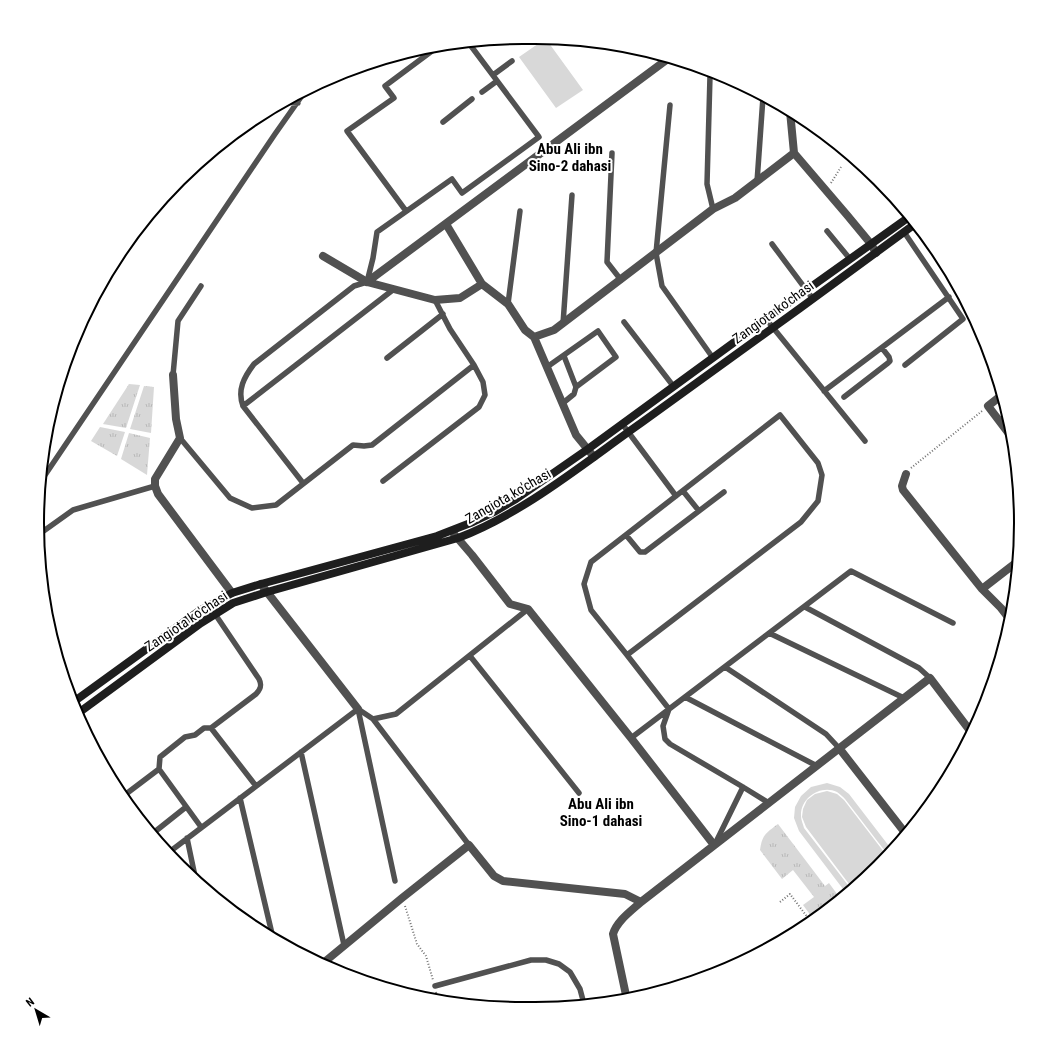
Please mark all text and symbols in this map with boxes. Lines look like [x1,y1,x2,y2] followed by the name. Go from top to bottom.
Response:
[529,140,611,175] district label: Abu Ali ibn Sino-2 dahasi
[729,277,817,347] street label: Zangiota ko'chasi
[462,465,554,527] street label: Zangiota ko'chasi
[142,588,230,654] street label: Zangiota ko'chasi
[560,795,642,830] district label: Abu Ali ibn Sino-1 dahasi
[16,990,56,1030] north arrow
[23,995,37,1010] text: N

